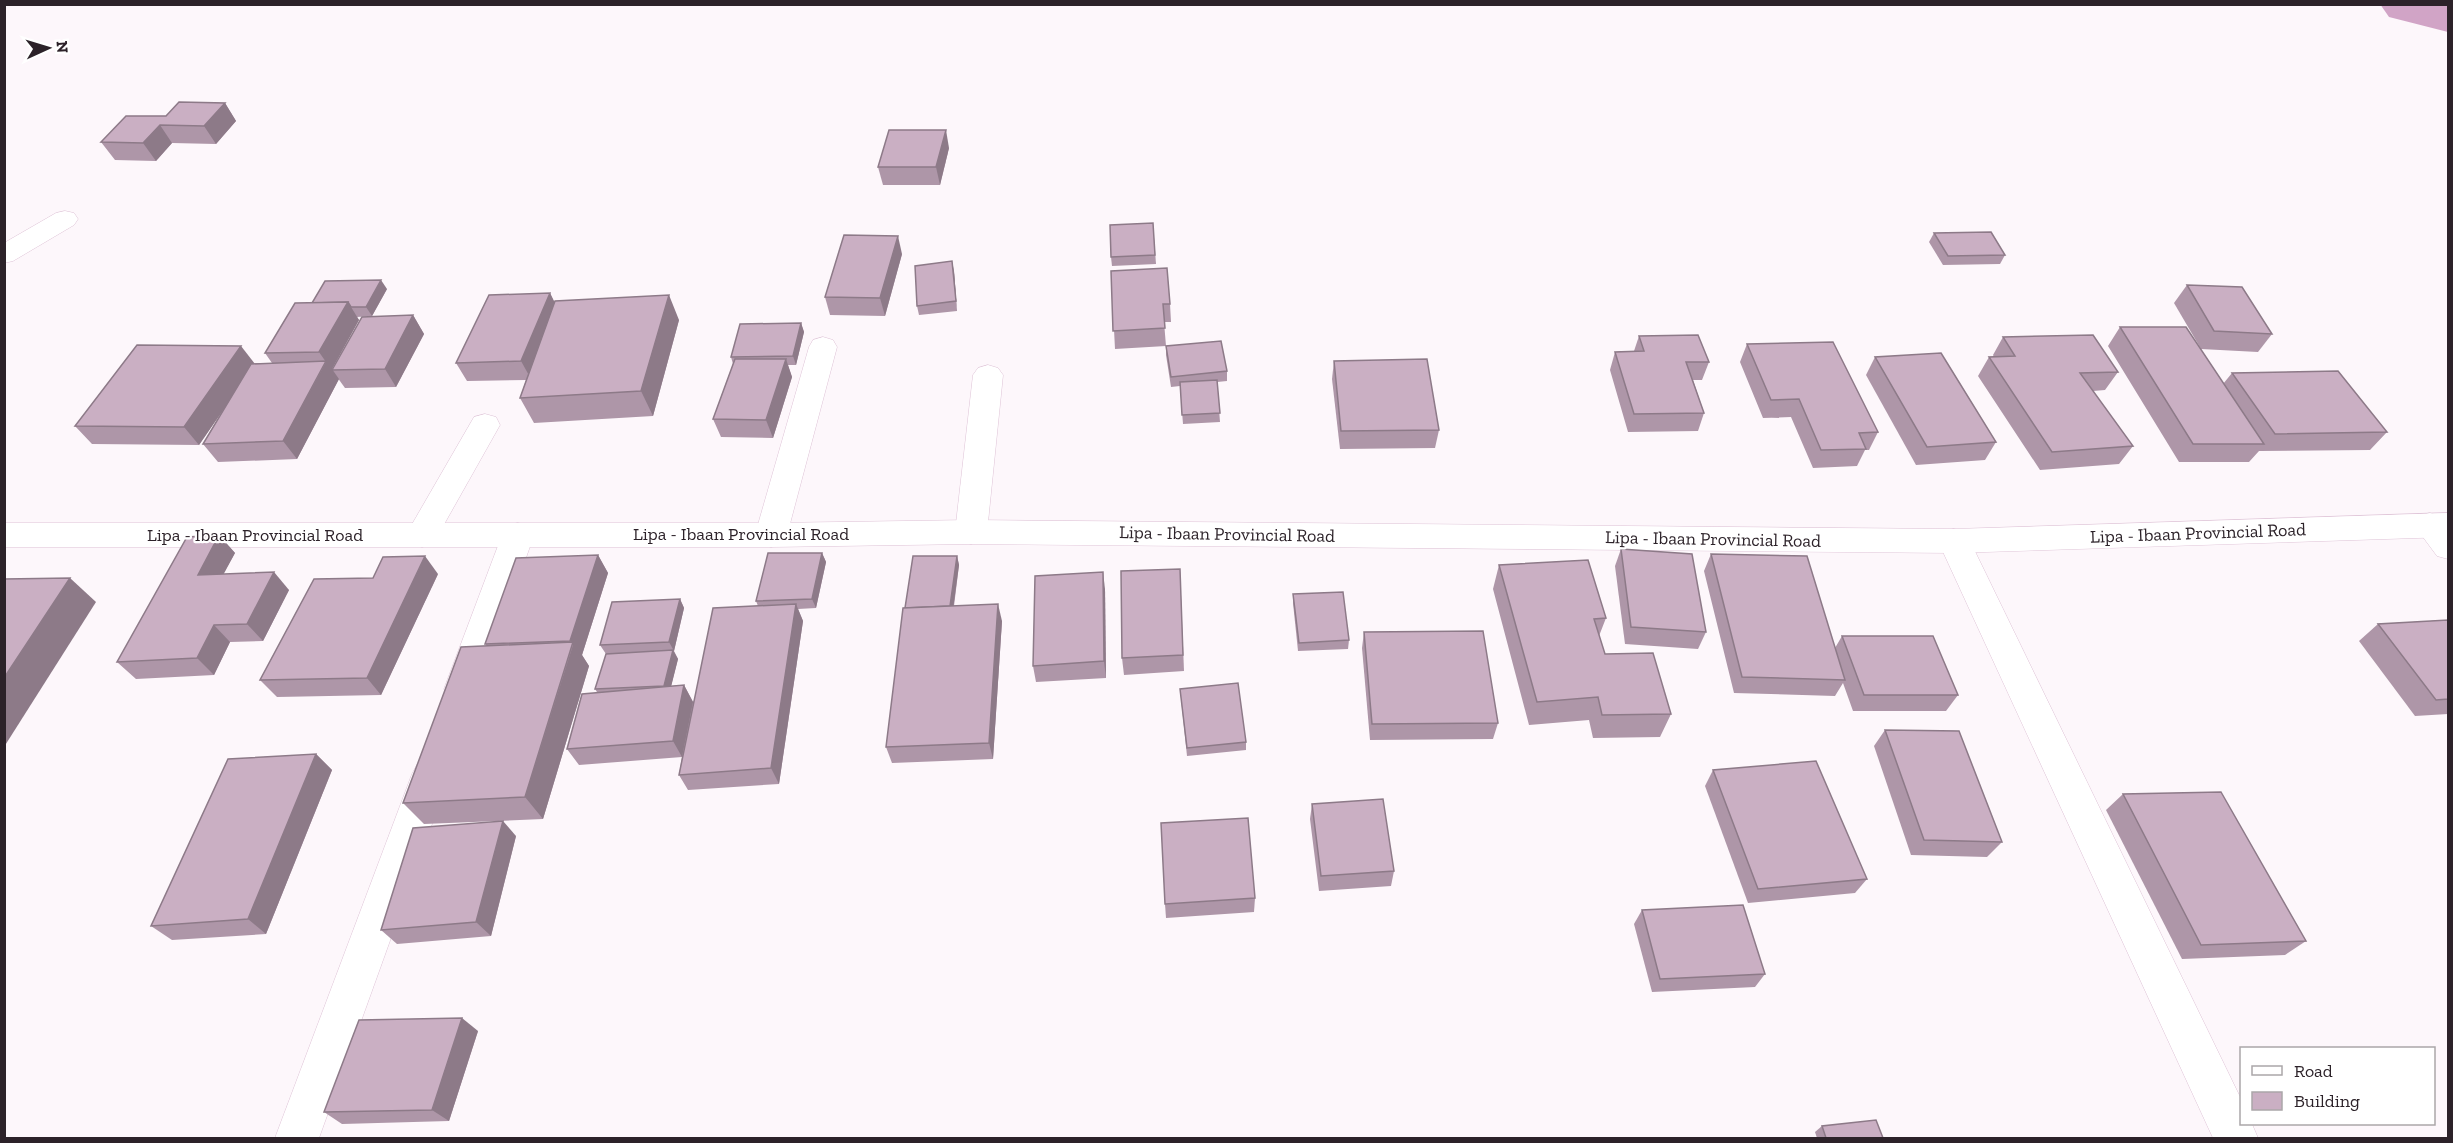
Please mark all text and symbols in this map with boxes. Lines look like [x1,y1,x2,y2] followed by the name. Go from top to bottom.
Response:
[18,18,78,78] north arrow
[53,40,72,54] text: N
[2090,518,2306,548] street label: Lipa - Ibaan Provincial Road
[1119,521,1335,547] street label: Lipa - Ibaan Provincial Road
[633,523,849,545] street label: Lipa - Ibaan Provincial Road
[147,524,363,546] street label: Lipa - Ibaan Provincial Road
[1605,526,1821,552] street label: Lipa - Ibaan Provincial Road
[2240,1047,2435,1125] legend
[2294,1060,2333,1082] text: Road
[2294,1090,2360,1112] text: Building

